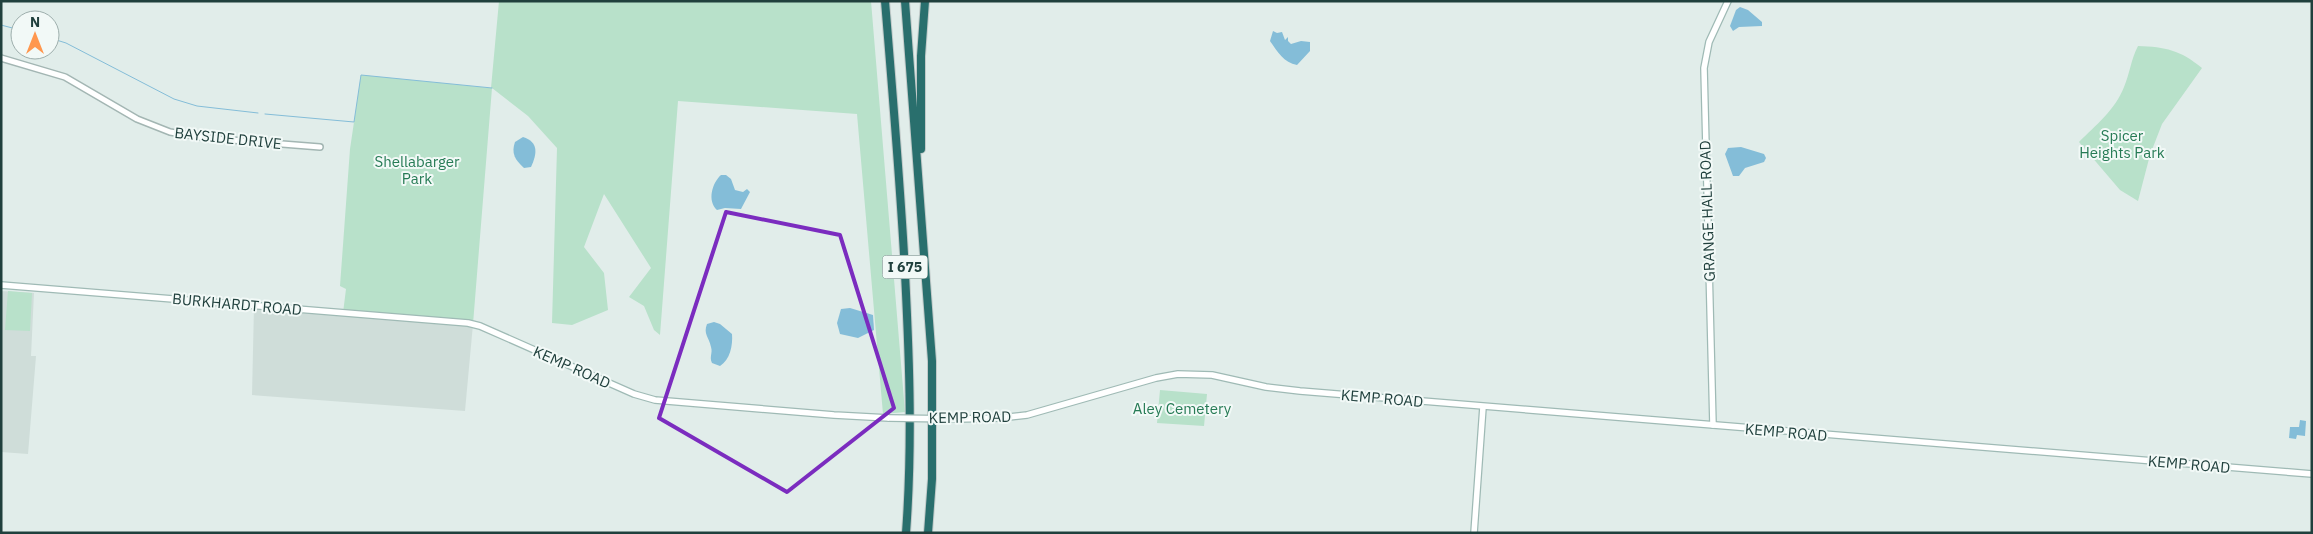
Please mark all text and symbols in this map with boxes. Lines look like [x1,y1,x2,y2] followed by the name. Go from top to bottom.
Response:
[10,10,60,60] north arrow
[30,13,40,31] text: N
[173,123,283,153] street label: BAYSIDE DRIVE
[2079,126,2165,162] park label: Spicer Heights Park
[1695,140,1719,282] street label: GRANGE HALL ROAD
[374,152,460,188] park label: Shellabarger Park
[882,256,928,278] road number: I 675
[171,289,303,319] street label: BURKHARDT ROAD
[530,342,614,392] street label: KEMP ROAD
[1340,385,1424,411] street label: KEMP ROAD
[1133,399,1232,418] park label: Aley Cemetery
[929,407,1011,427] street label: KEMP ROAD
[1744,419,1828,445] street label: KEMP ROAD
[2147,451,2231,477] street label: KEMP ROAD

